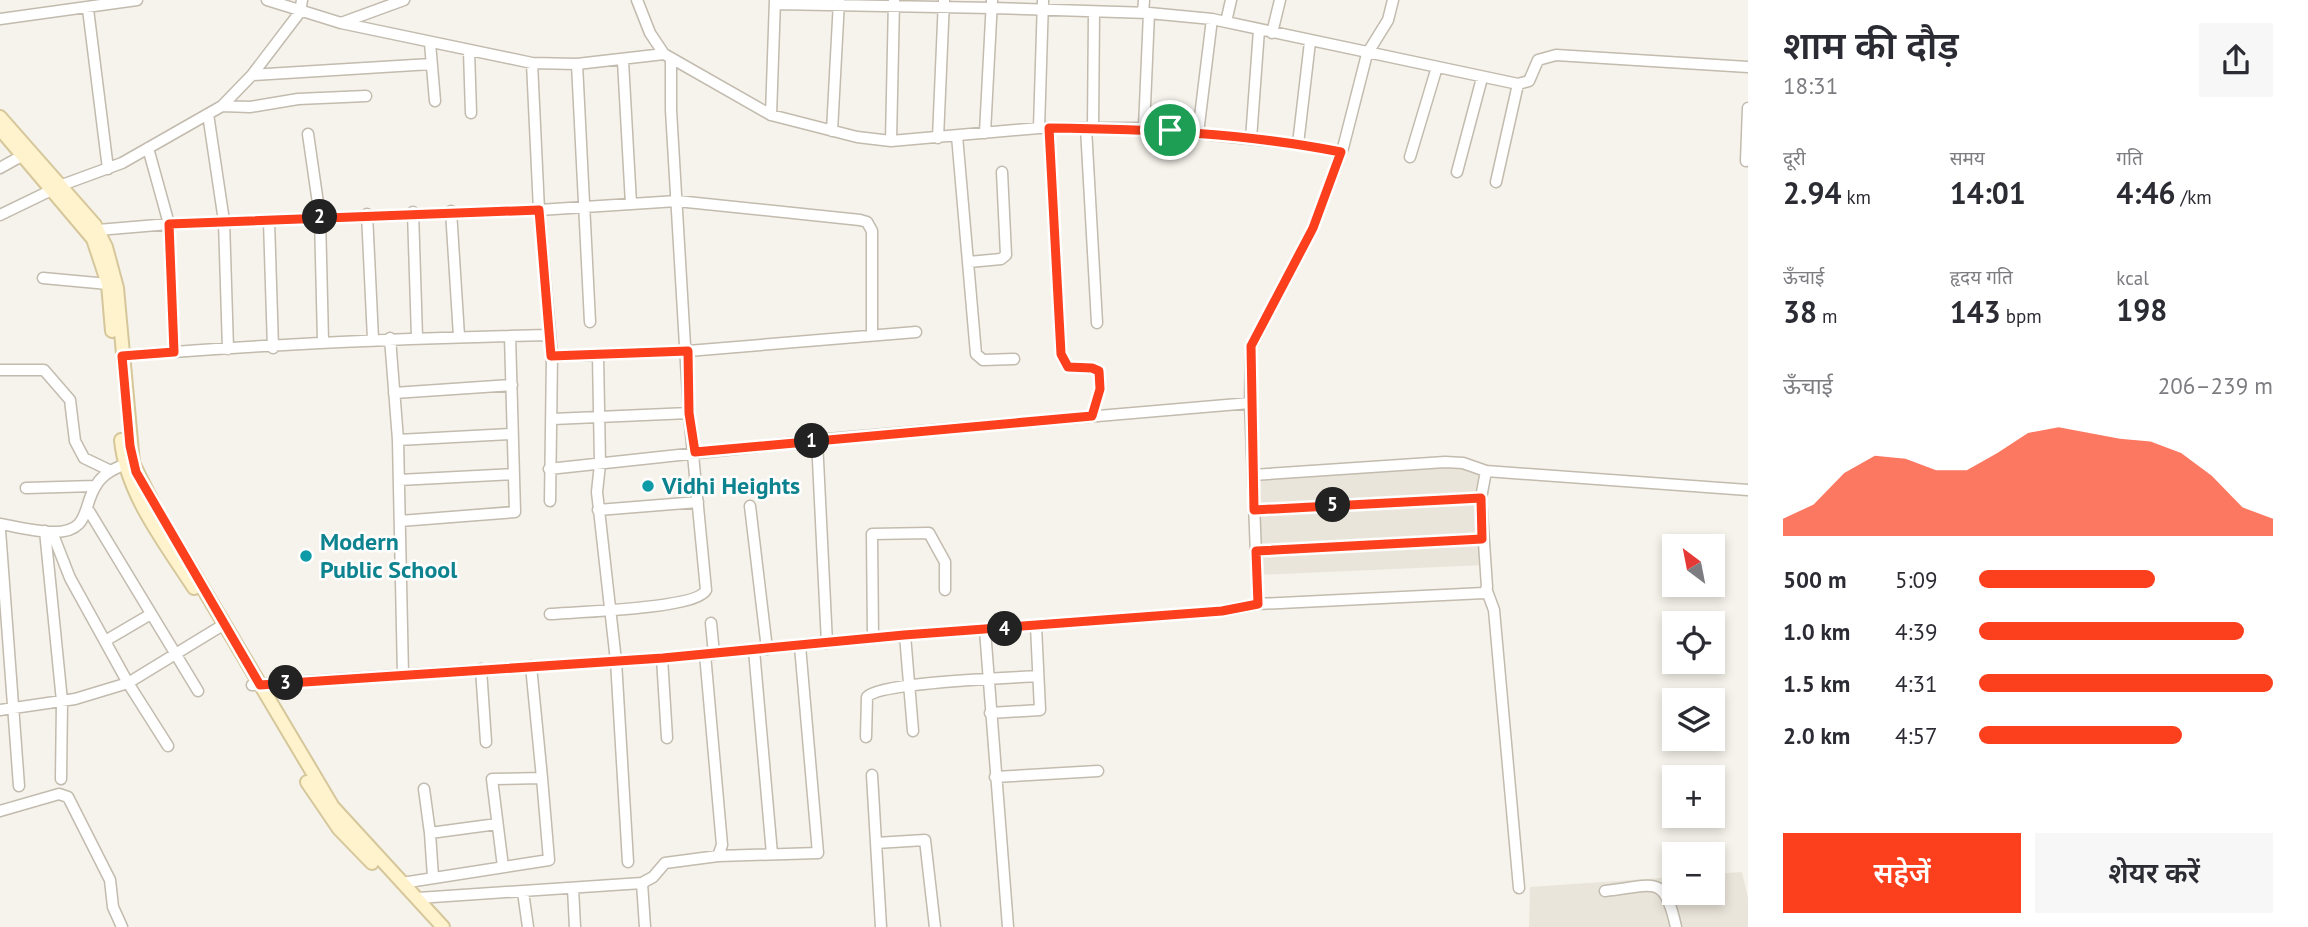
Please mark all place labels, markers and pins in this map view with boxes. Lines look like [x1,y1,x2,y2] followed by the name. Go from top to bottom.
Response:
[1140,100,1200,160] pin
[302,200,338,234] pin: 2
[794,424,830,458] pin: 1
[661,470,800,501] place label: Vidhi Heights
[640,478,656,494] marker: Vidhi Heights
[1316,488,1350,522] pin: 5
[320,526,458,585] place label: Modern Public School
[298,548,314,564] marker: Modern Public School
[988,612,1023,646] pin: 4
[268,666,304,700] pin: 3

